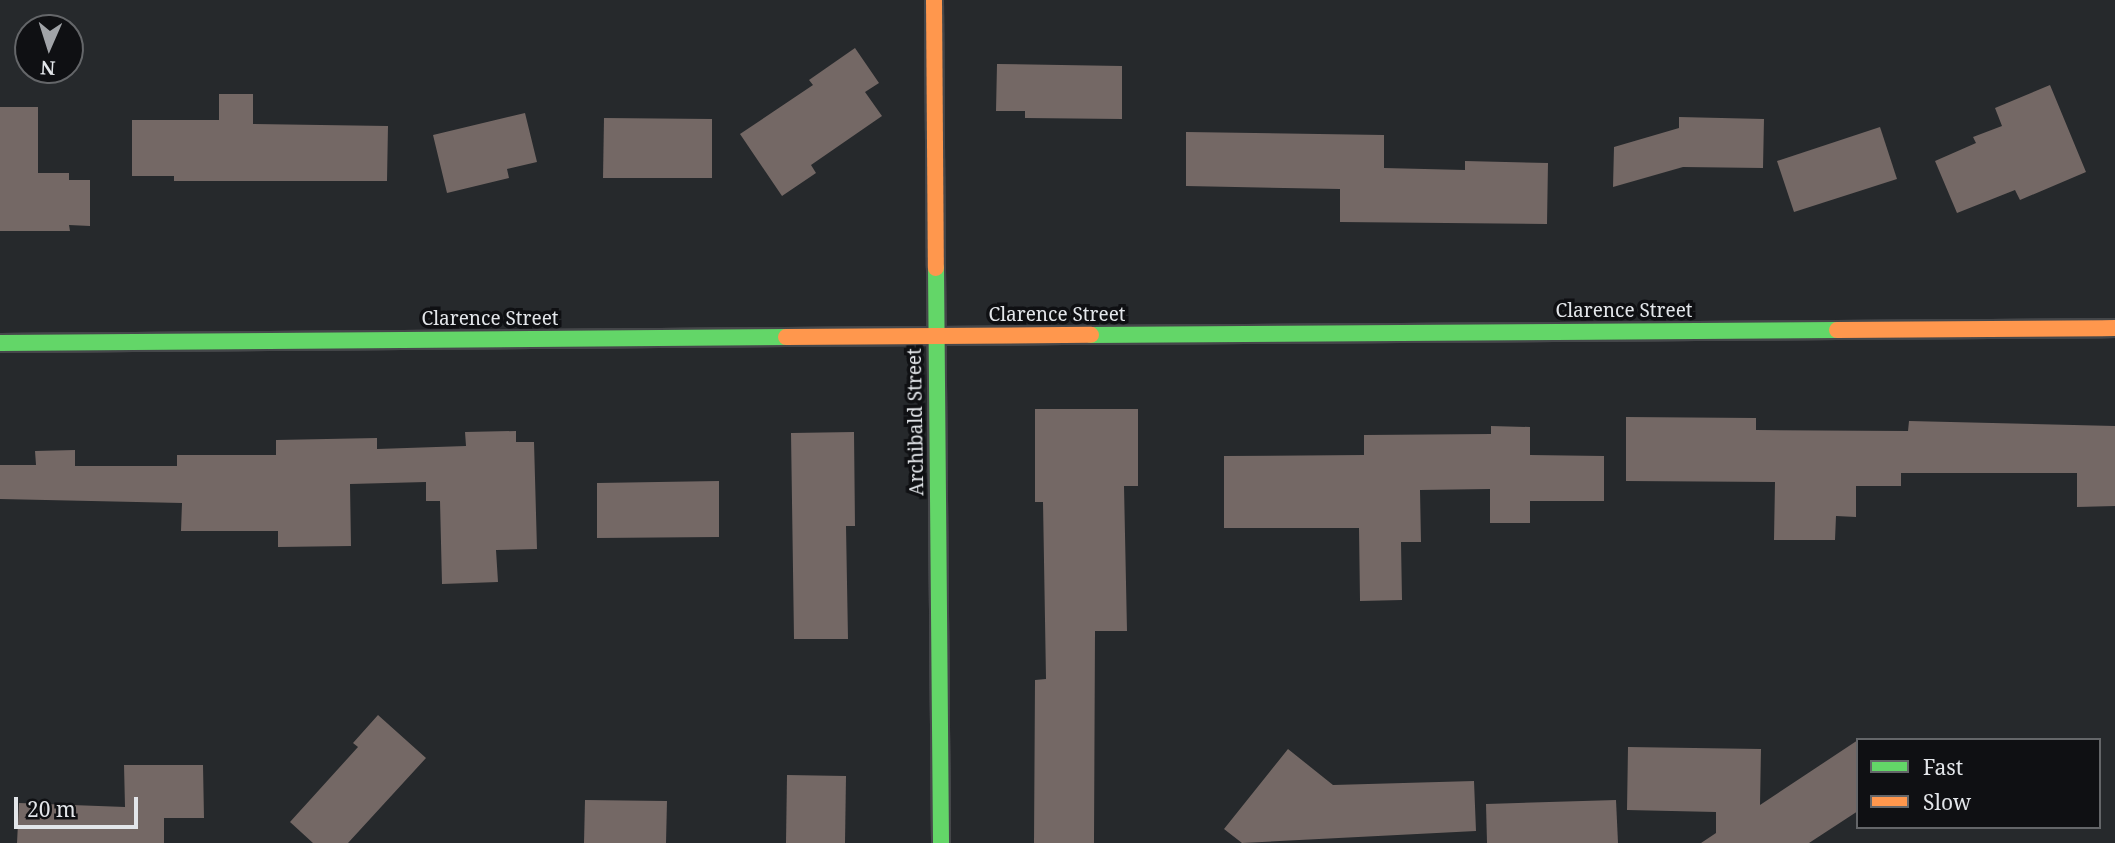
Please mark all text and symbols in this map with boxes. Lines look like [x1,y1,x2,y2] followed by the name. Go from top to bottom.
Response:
[14,14,84,84] north arrow
[40,55,56,81] text: N
[1555,300,1693,322] street label: Clarence Street
[988,304,1126,326] street label: Clarence Street
[421,308,559,330] street label: Clarence Street
[903,348,929,496] street label: Archibald Street
[1856,738,2101,829] legend
[1923,753,1963,781] text: Fast
[18,784,142,828] scale bar
[1923,788,1971,816] text: Slow
[27,795,76,823] text: 20 m

